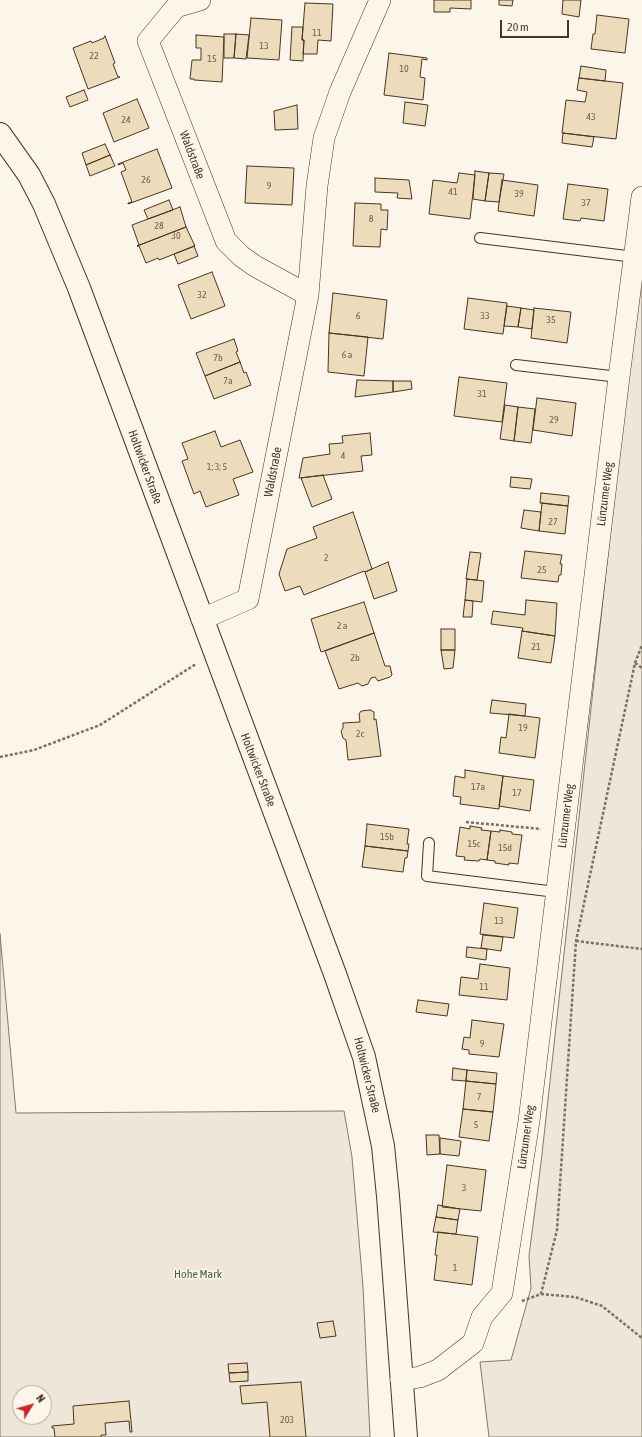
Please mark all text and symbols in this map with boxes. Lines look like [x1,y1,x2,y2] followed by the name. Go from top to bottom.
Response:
[502,12,571,38] scale bar
[507,20,529,34] text: 20 m
[312,27,322,39] house number: 11
[259,40,269,52] house number: 13
[89,50,99,62] house number: 22
[207,53,217,65] house number: 15
[399,63,409,75] house number: 10
[586,111,596,123] house number: 43
[121,114,131,126] house number: 24
[176,129,208,181] street label: Waldstraße
[141,174,151,186] house number: 26
[267,180,271,192] house number: 9
[448,186,458,198] house number: 41
[514,188,524,200] house number: 39
[581,197,591,209] house number: 37
[369,213,373,225] house number: 8
[154,220,164,232] house number: 28
[171,230,181,242] house number: 30
[197,289,207,301] house number: 32
[356,310,360,322] house number: 6
[480,310,490,322] house number: 33
[546,314,556,326] house number: 35
[342,349,352,361] house number: 6 a
[213,352,223,364] house number: 7b
[223,375,233,387] house number: 7a
[477,388,487,400] house number: 31
[549,414,559,426] house number: 29
[125,428,165,506] street label: Holtwicker Straße
[261,446,285,498] street label: Waldstraße
[341,450,345,462] house number: 4
[207,461,227,473] house number: 1; 3; 5
[594,461,616,527] street label: Lünzumer Weg
[548,516,558,528] house number: 27
[324,552,328,564] house number: 2
[537,564,547,576] house number: 25
[337,620,347,632] house number: 2 a
[531,641,541,653] house number: 21
[350,652,360,664] house number: 2b
[518,722,528,734] house number: 19
[356,728,364,740] house number: 2c
[237,731,279,809] street label: Holtwicker Straße
[471,781,485,793] house number: 17a
[555,783,577,849] street label: Lünzumer Weg
[512,787,522,799] house number: 17
[380,831,394,843] house number: 15b
[467,838,481,850] house number: 15c
[498,842,512,854] house number: 15d
[494,915,504,927] house number: 13
[479,981,489,993] house number: 11
[351,1036,383,1114] street label: Holtwicker Straße
[480,1038,484,1050] house number: 9
[477,1091,481,1103] house number: 7
[514,1104,538,1170] street label: Lünzumer Weg
[474,1119,478,1131] house number: 5
[462,1182,466,1194] house number: 3
[453,1262,457,1274] house number: 1
[174,1267,222,1281] park label: Hohe Mark
[12,1385,52,1425] north arrow
[34,1392,48,1405] text: N
[280,1414,294,1426] house number: 203

